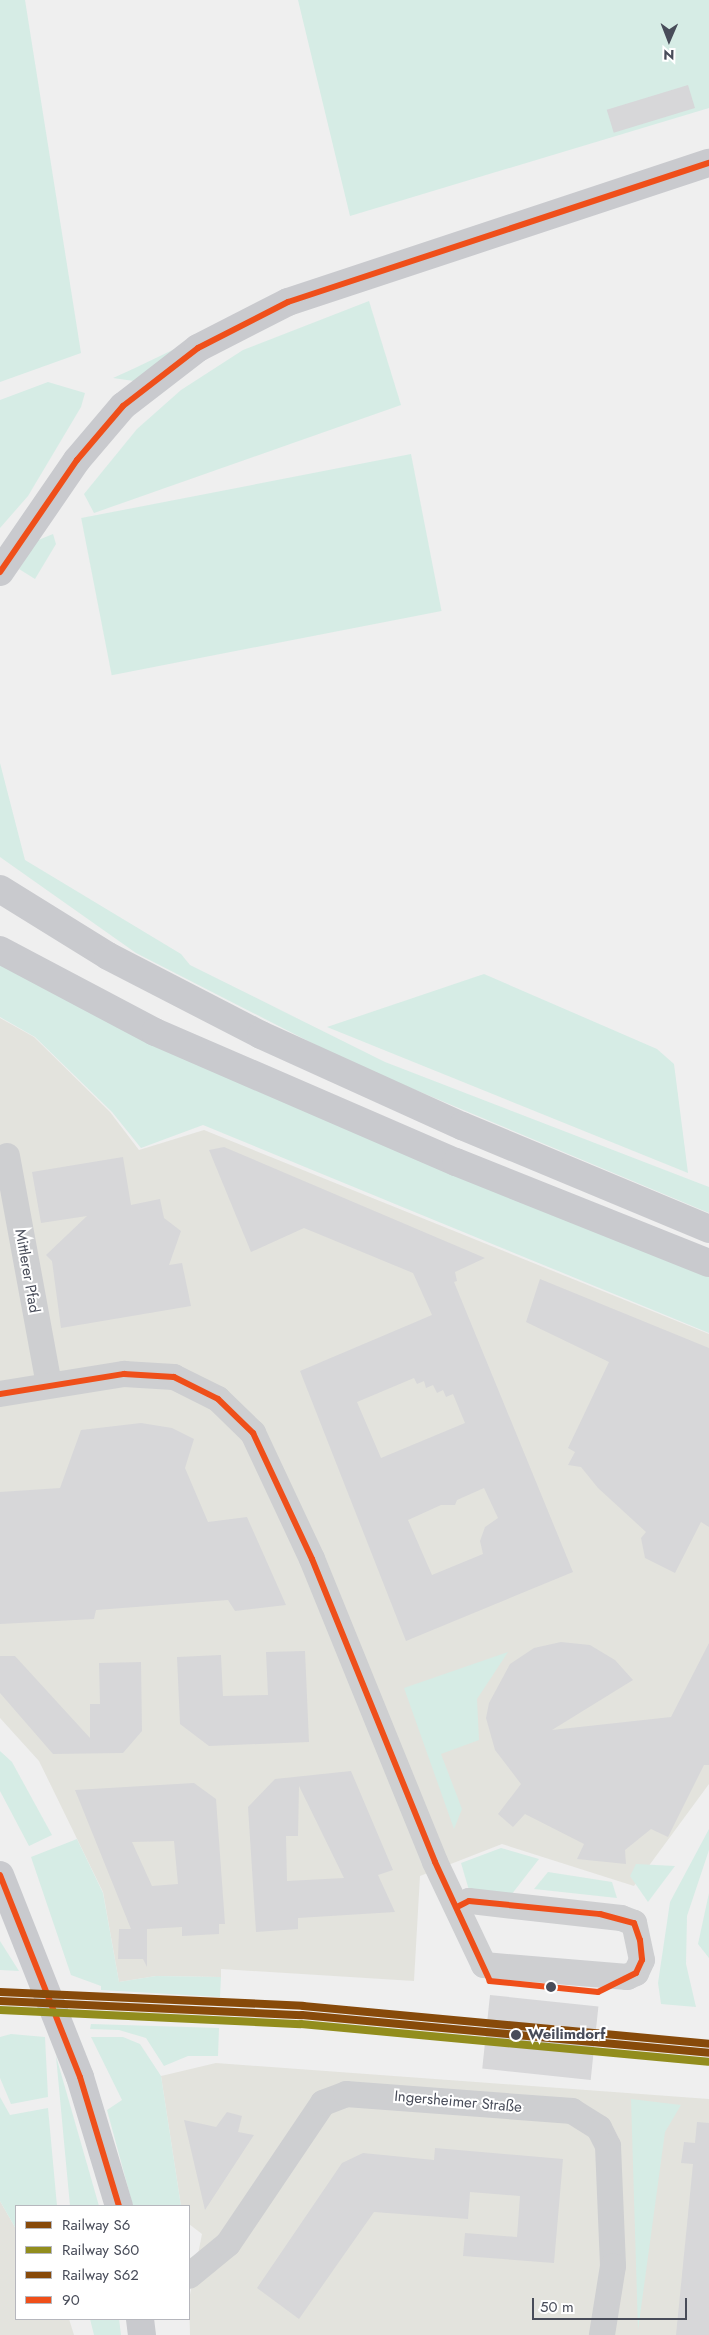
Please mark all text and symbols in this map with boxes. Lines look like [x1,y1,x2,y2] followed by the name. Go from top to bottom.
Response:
[644,15,694,65] north arrow
[663,45,674,65] text: N
[11,1228,43,1314] street label: Mittlerer Pfad
[546,1982,556,1992] unlabelled marker
[507,2026,525,2044] marker: Weilimdorf
[528,2026,605,2044] place label: Weilimdorf
[393,2087,523,2117] street label: Ingersheimer Straße
[15,2205,190,2320] legend
[62,2214,130,2236] text: Railway S6
[62,2239,139,2261] text: Railway S60
[62,2264,139,2286] text: Railway S62
[534,2288,689,2320] scale bar
[62,2289,80,2311] text: 90
[540,2296,574,2318] text: 50 m

